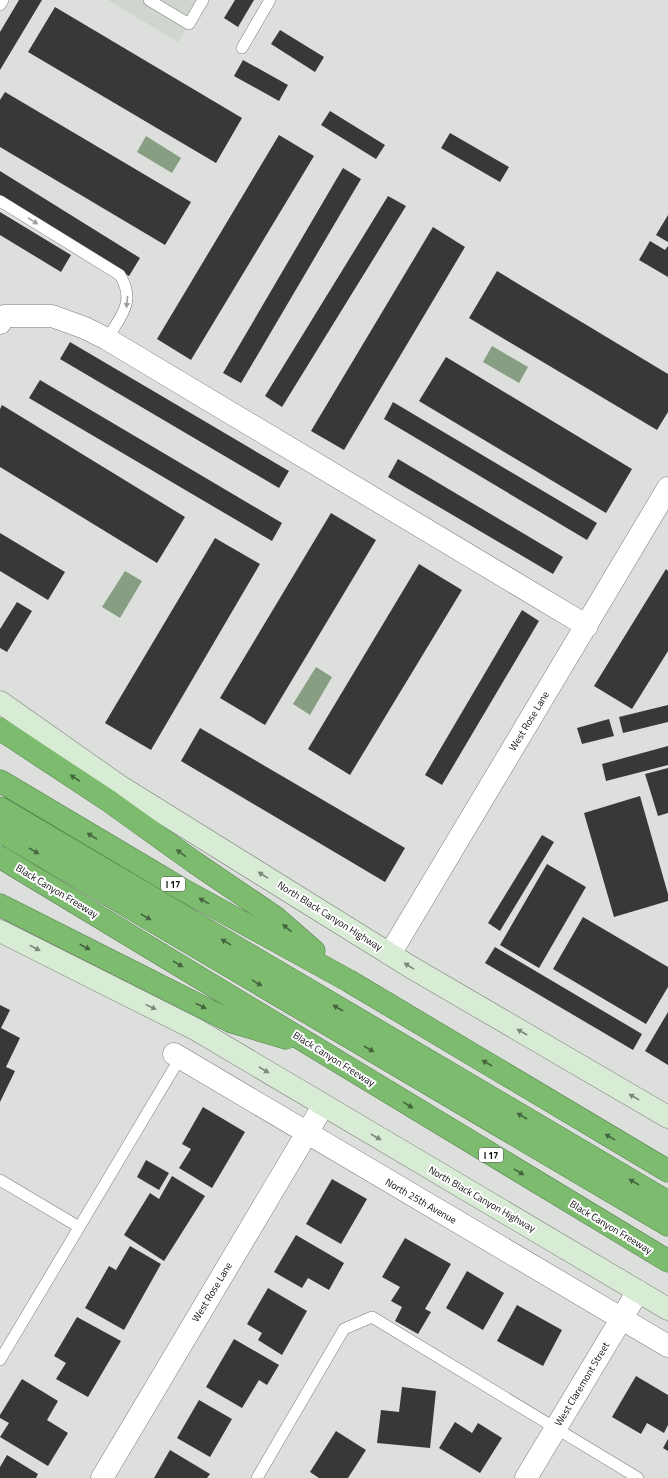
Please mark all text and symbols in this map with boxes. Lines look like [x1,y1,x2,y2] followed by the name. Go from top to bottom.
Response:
[27,218,39,225] one-way arrow
[123,296,130,308] one-way arrow
[505,688,553,754] street label: West Rose Lane
[70,774,80,782] one-way arrow
[86,832,98,839] one-way arrow
[28,848,40,855] one-way arrow
[176,849,186,857] one-way arrow
[13,860,101,922] street label: Black Canyon Freeway
[258,872,269,879] one-way arrow
[161,877,185,891] road number: I 17
[275,877,386,955] street label: North Black Canyon Highway
[198,898,210,904] one-way arrow
[140,914,152,921] one-way arrow
[282,923,293,932] one-way arrow
[221,938,231,946] one-way arrow
[79,944,91,951] one-way arrow
[29,945,41,951] one-way arrow
[172,960,184,967] one-way arrow
[404,963,415,970] one-way arrow
[252,980,263,987] one-way arrow
[195,1003,206,1009] one-way arrow
[145,1004,157,1010] one-way arrow
[333,1004,343,1012] one-way arrow
[290,1028,378,1090] street label: Black Canyon Freeway
[516,1028,528,1035] one-way arrow
[363,1046,375,1053] one-way arrow
[481,1060,493,1067] one-way arrow
[258,1067,270,1074] one-way arrow
[628,1093,640,1100] one-way arrow
[403,1101,413,1109] one-way arrow
[516,1113,528,1120] one-way arrow
[370,1133,382,1140] one-way arrow
[604,1133,616,1140] one-way arrow
[479,1148,503,1162] road number: I 17
[426,1162,538,1236] street label: North Black Canyon Highway
[513,1169,525,1176] one-way arrow
[383,1174,459,1228] street label: North 25th Avenue
[628,1179,640,1186] one-way arrow
[567,1196,655,1258] street label: Black Canyon Freeway
[188,1259,236,1325] street label: West Rose Lane
[551,1339,613,1429] street label: West Claremont Street

